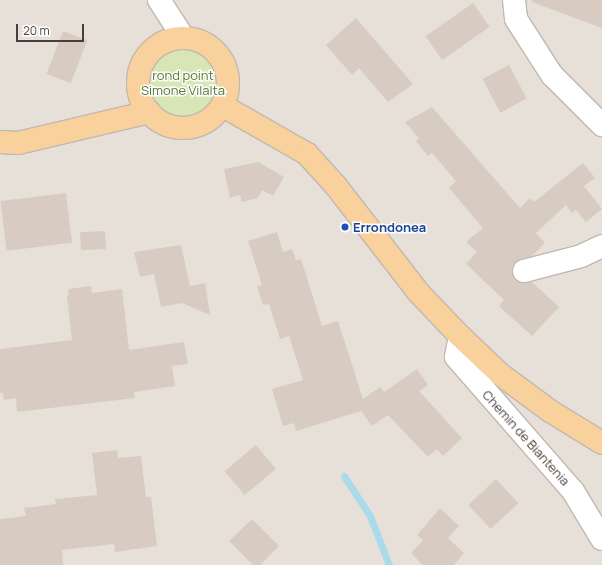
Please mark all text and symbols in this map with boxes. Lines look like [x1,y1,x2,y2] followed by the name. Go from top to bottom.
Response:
[18,16,86,42] scale bar
[23,22,50,39] text: 20 m
[141,68,225,99] park label: rond point Simone Vilalta
[353,219,426,235] place label: Errondonea
[340,222,350,232] marker: Errondonea
[479,387,573,489] street label: Chemin de Biantenia

